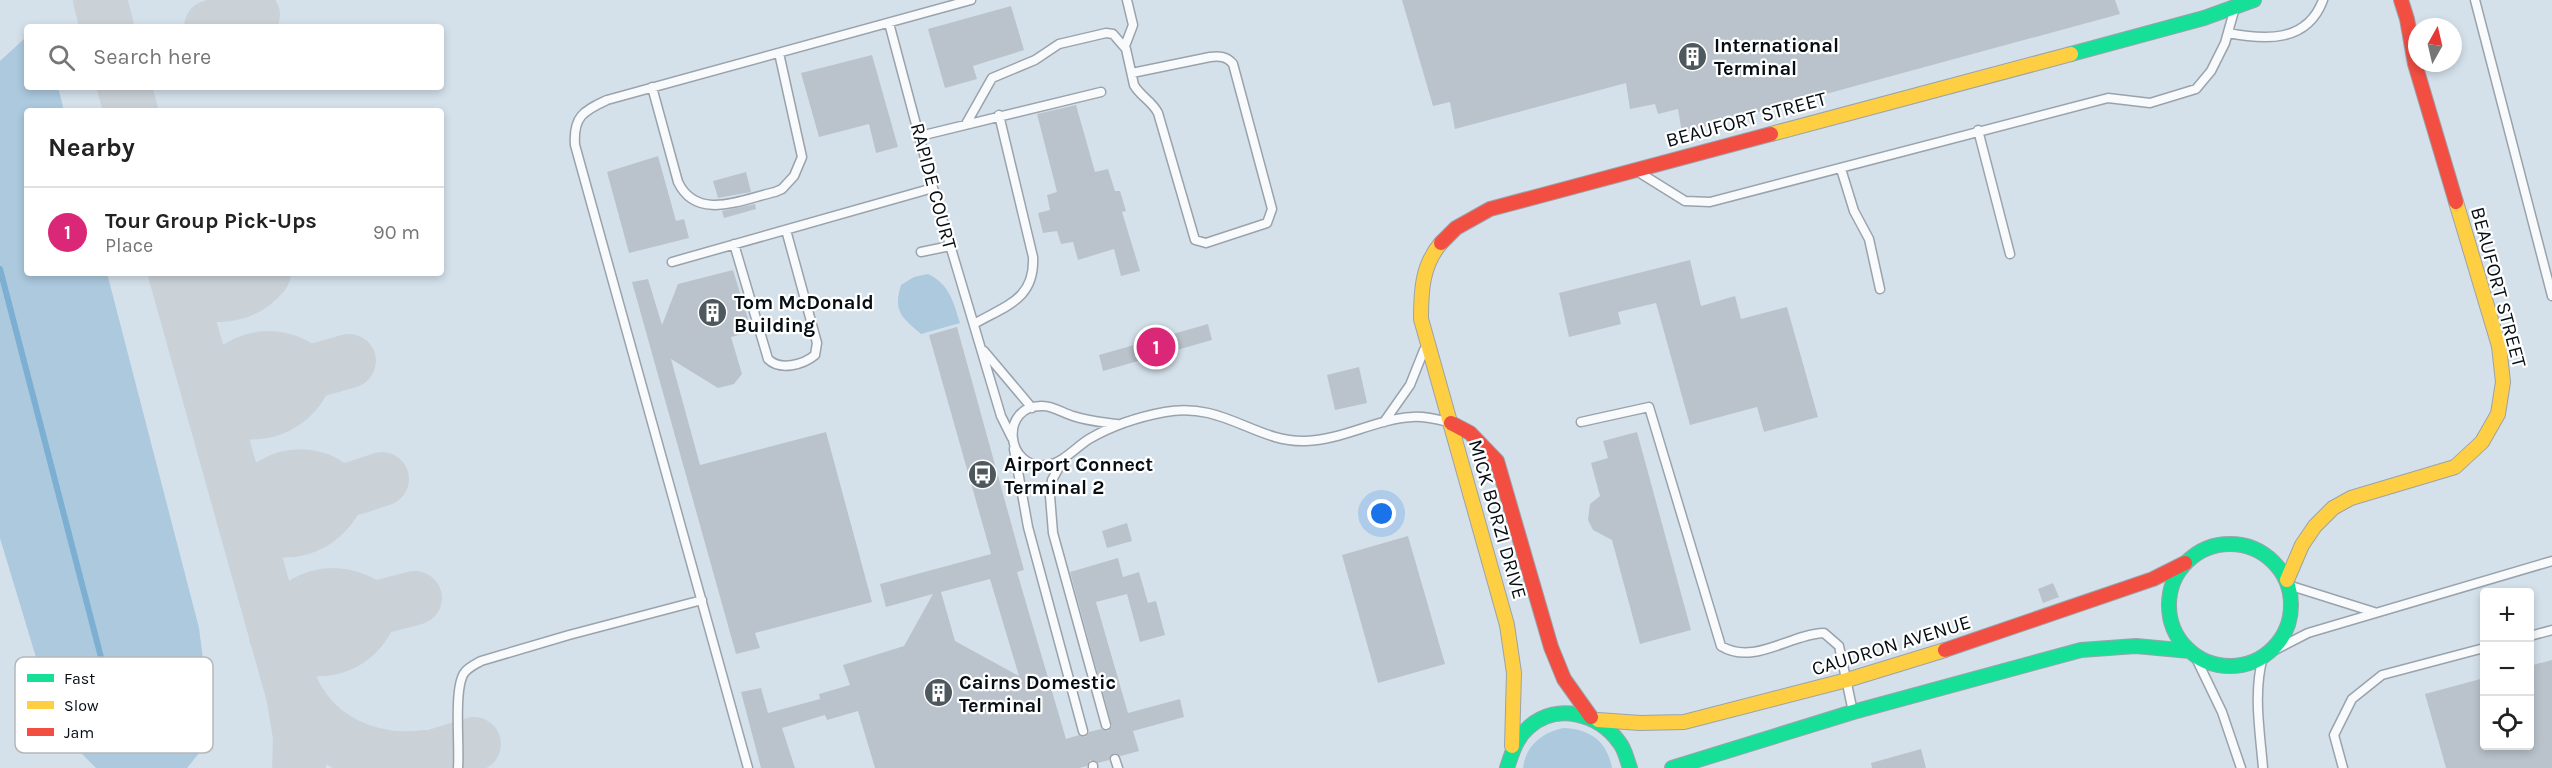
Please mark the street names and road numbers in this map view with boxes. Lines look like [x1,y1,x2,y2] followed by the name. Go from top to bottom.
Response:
[1663,87,1829,152] street label: BEAUFORT STREET
[906,120,961,252] street label: RAPIDE COURT
[2466,204,2531,370] street label: BEAUFORT STREET
[1464,437,1531,602] street label: MICK BORZI DRIVE
[1809,610,1973,681] street label: CAUDRON AVENUE

